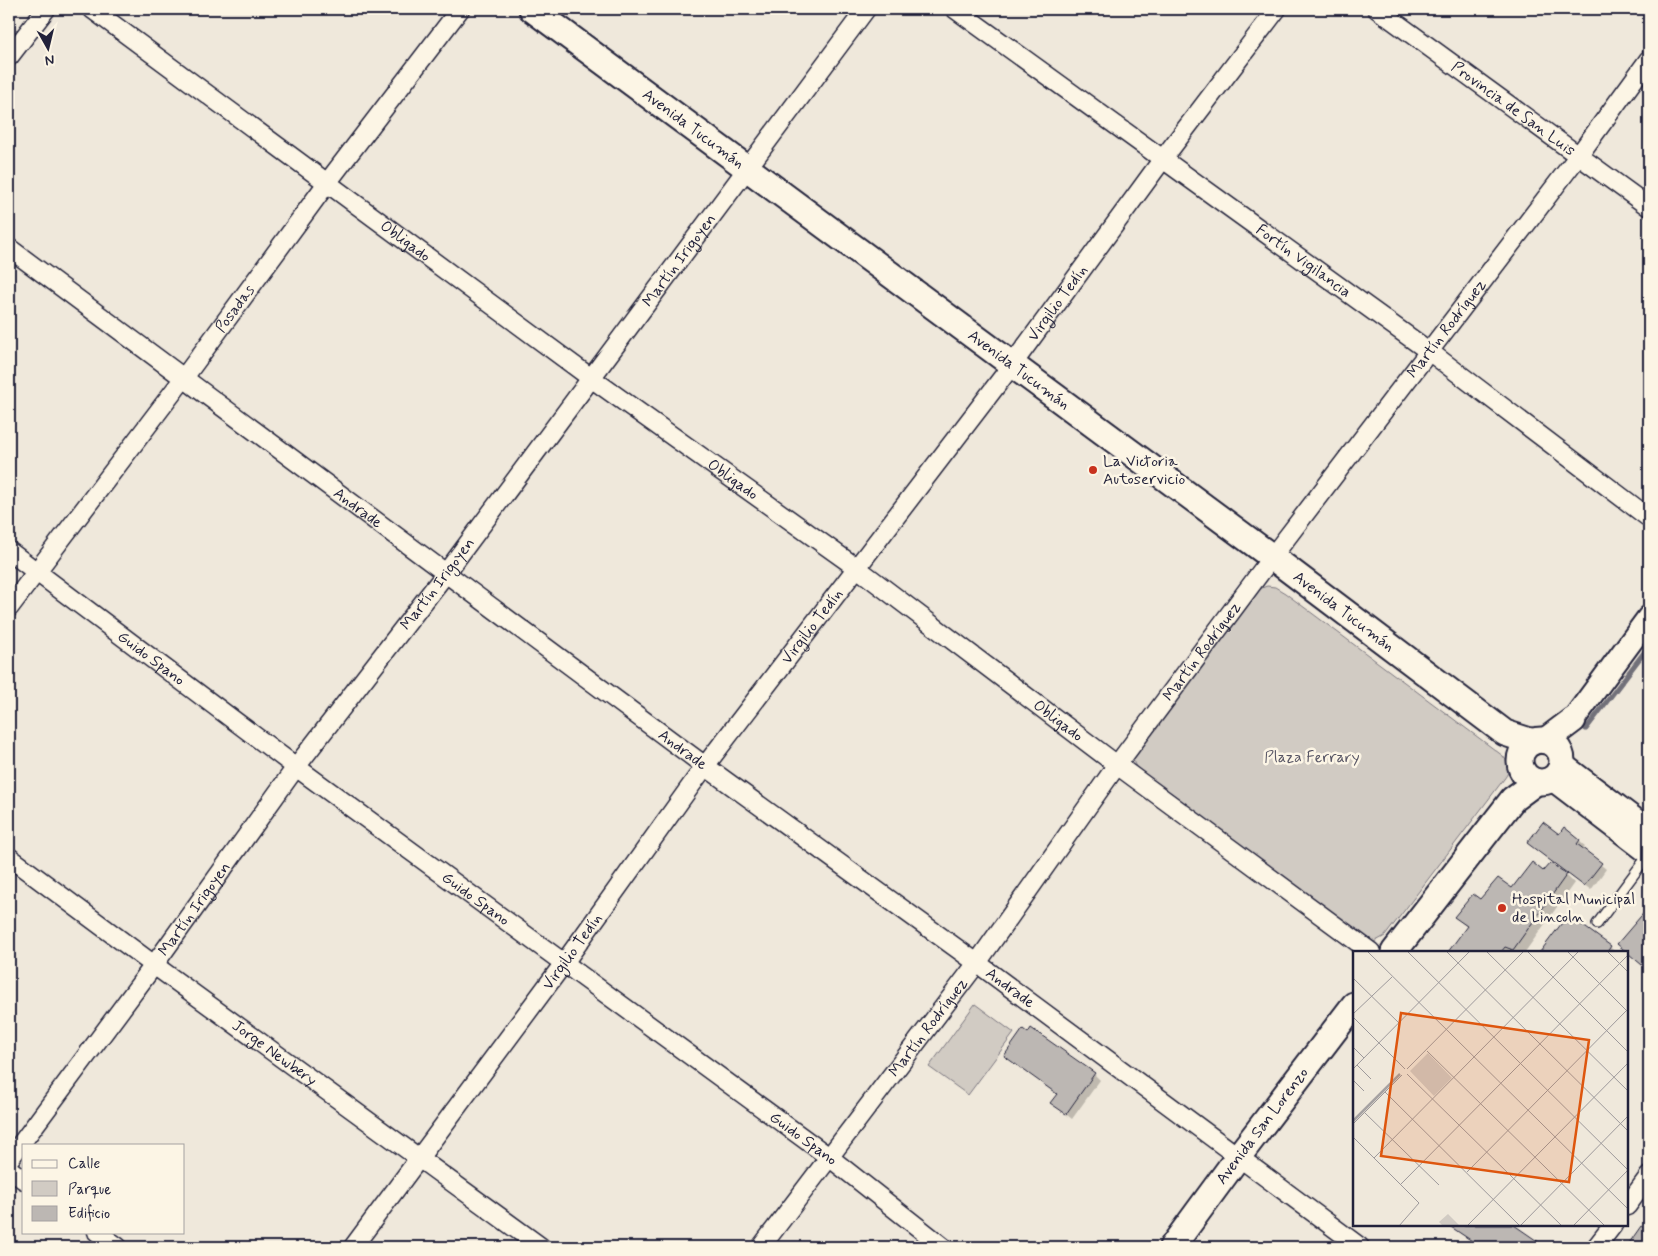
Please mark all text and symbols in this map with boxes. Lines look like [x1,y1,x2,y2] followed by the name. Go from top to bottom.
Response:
[22,22,72,72] north arrow
[44,50,56,69] text: N
[1447,56,1580,161] street label: Provincia de San Luis
[638,84,749,173] street label: Avenida Tucumán
[637,209,721,311] street label: Martín Irigoyen
[376,215,435,267] street label: Obligado
[1252,219,1356,302] street label: Fortín Vigilancia
[1022,260,1092,345] street label: Virgilio Tedín
[1402,275,1491,382] street label: Martín Rodríguez
[210,280,259,337] street label: Posadas
[964,325,1074,414] street label: Avenida Tucumán
[1103,451,1185,490] place label: La Victoria Autoservicio
[703,454,763,505] street label: Obligado
[1087,464,1099,476] marker: La Victoria Autoservicio
[329,482,387,533] street label: Andrade
[395,533,479,634] street label: Martín Irigoyen
[1289,566,1399,657] street label: Avenida Tucumán
[776,584,848,668] street label: Virgilio Tedín
[1158,597,1246,705] street label: Martín Rodríguez
[113,626,189,690] street label: Guido Spano
[1029,695,1088,746] street label: Obligado
[654,724,712,775] street label: Andrade
[1264,747,1360,768] park label: Plaza Ferrary
[153,858,235,960] street label: Martín Irigoyen
[438,867,514,930] street label: Guido Spano
[1512,889,1635,928] place label: Hospital Municipal de Lincoln
[1496,902,1508,914] marker: Hospital Municipal de Lincoln
[537,909,607,994] street label: Virgilio Tedín
[1353,951,1628,1226] inset map
[982,963,1040,1013] street label: Andrade
[884,973,973,1081] street label: Martín Rodríguez
[228,1015,321,1091] street label: Jorge Newbery
[1211,1063,1313,1189] street label: Avenida San Lorenzo
[765,1106,842,1170] street label: Guido Spano
[22,1144,185,1234] legend
[68,1154,100,1174] text: Calle
[68,1180,111,1200] text: Parque
[68,1204,110,1224] text: Edificio

